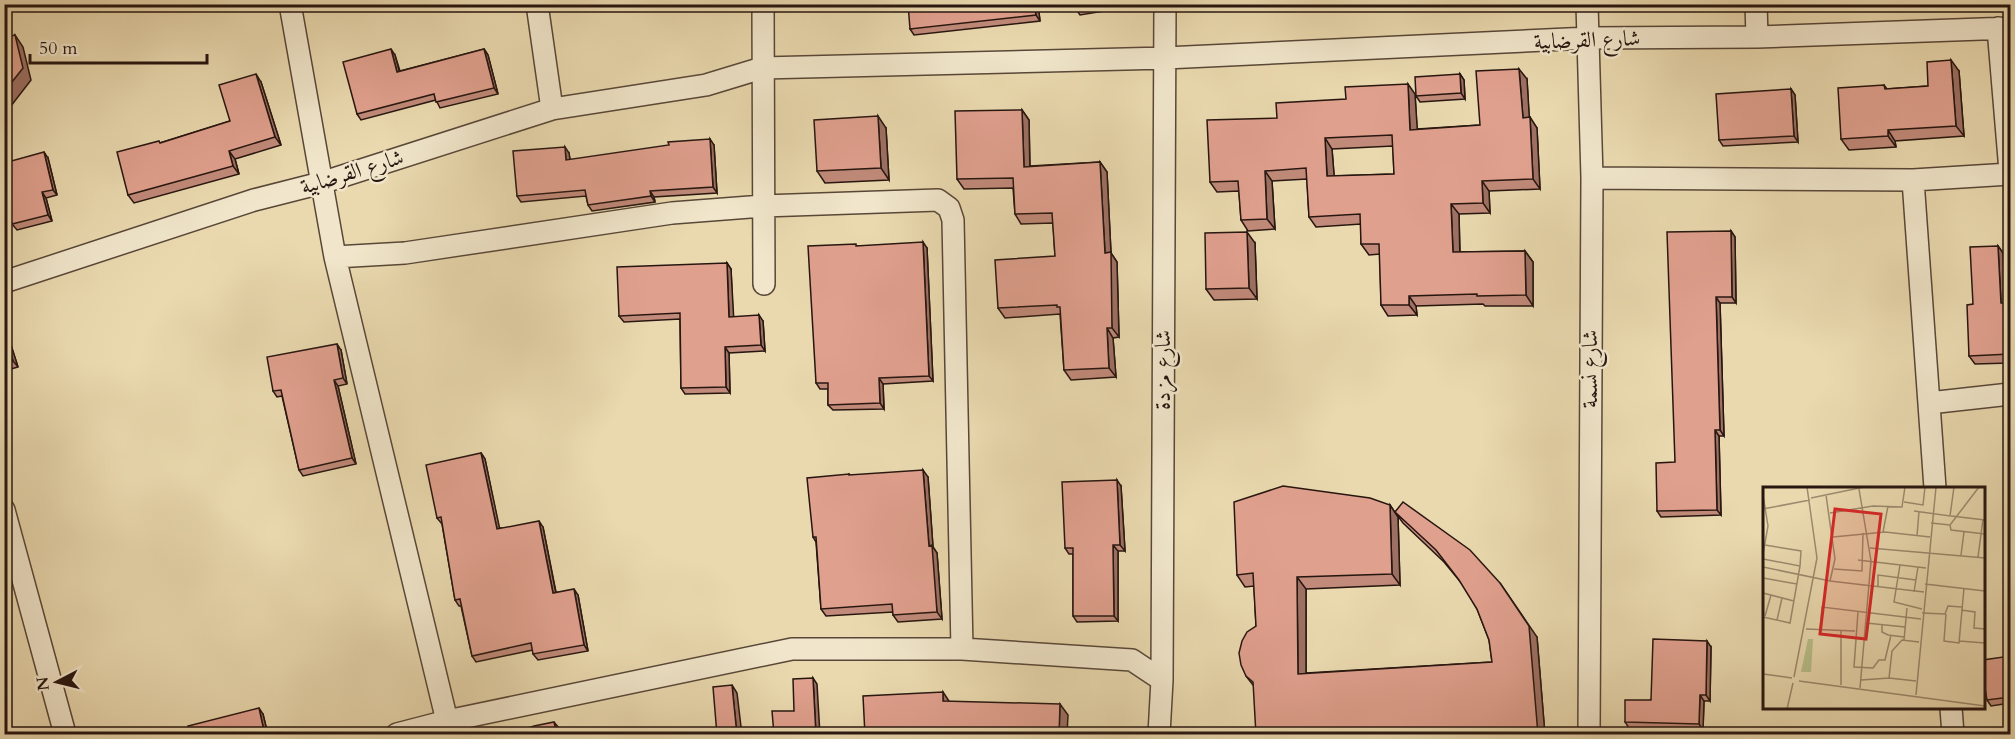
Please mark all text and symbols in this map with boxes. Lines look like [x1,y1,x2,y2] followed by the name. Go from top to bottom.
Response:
[1533,23,1641,60] street label: شارع القرضابية
[30,27,207,65] scale bar
[39,36,78,61] text: 50 m
[297,142,408,205] street label: شارع القرضابية
[1148,330,1181,410] street label: شارع مزدة
[1575,330,1608,408] street label: شارع نسمة
[1763,487,1985,709] inset map
[27,652,87,712] north arrow
[31,675,55,692] text: N

